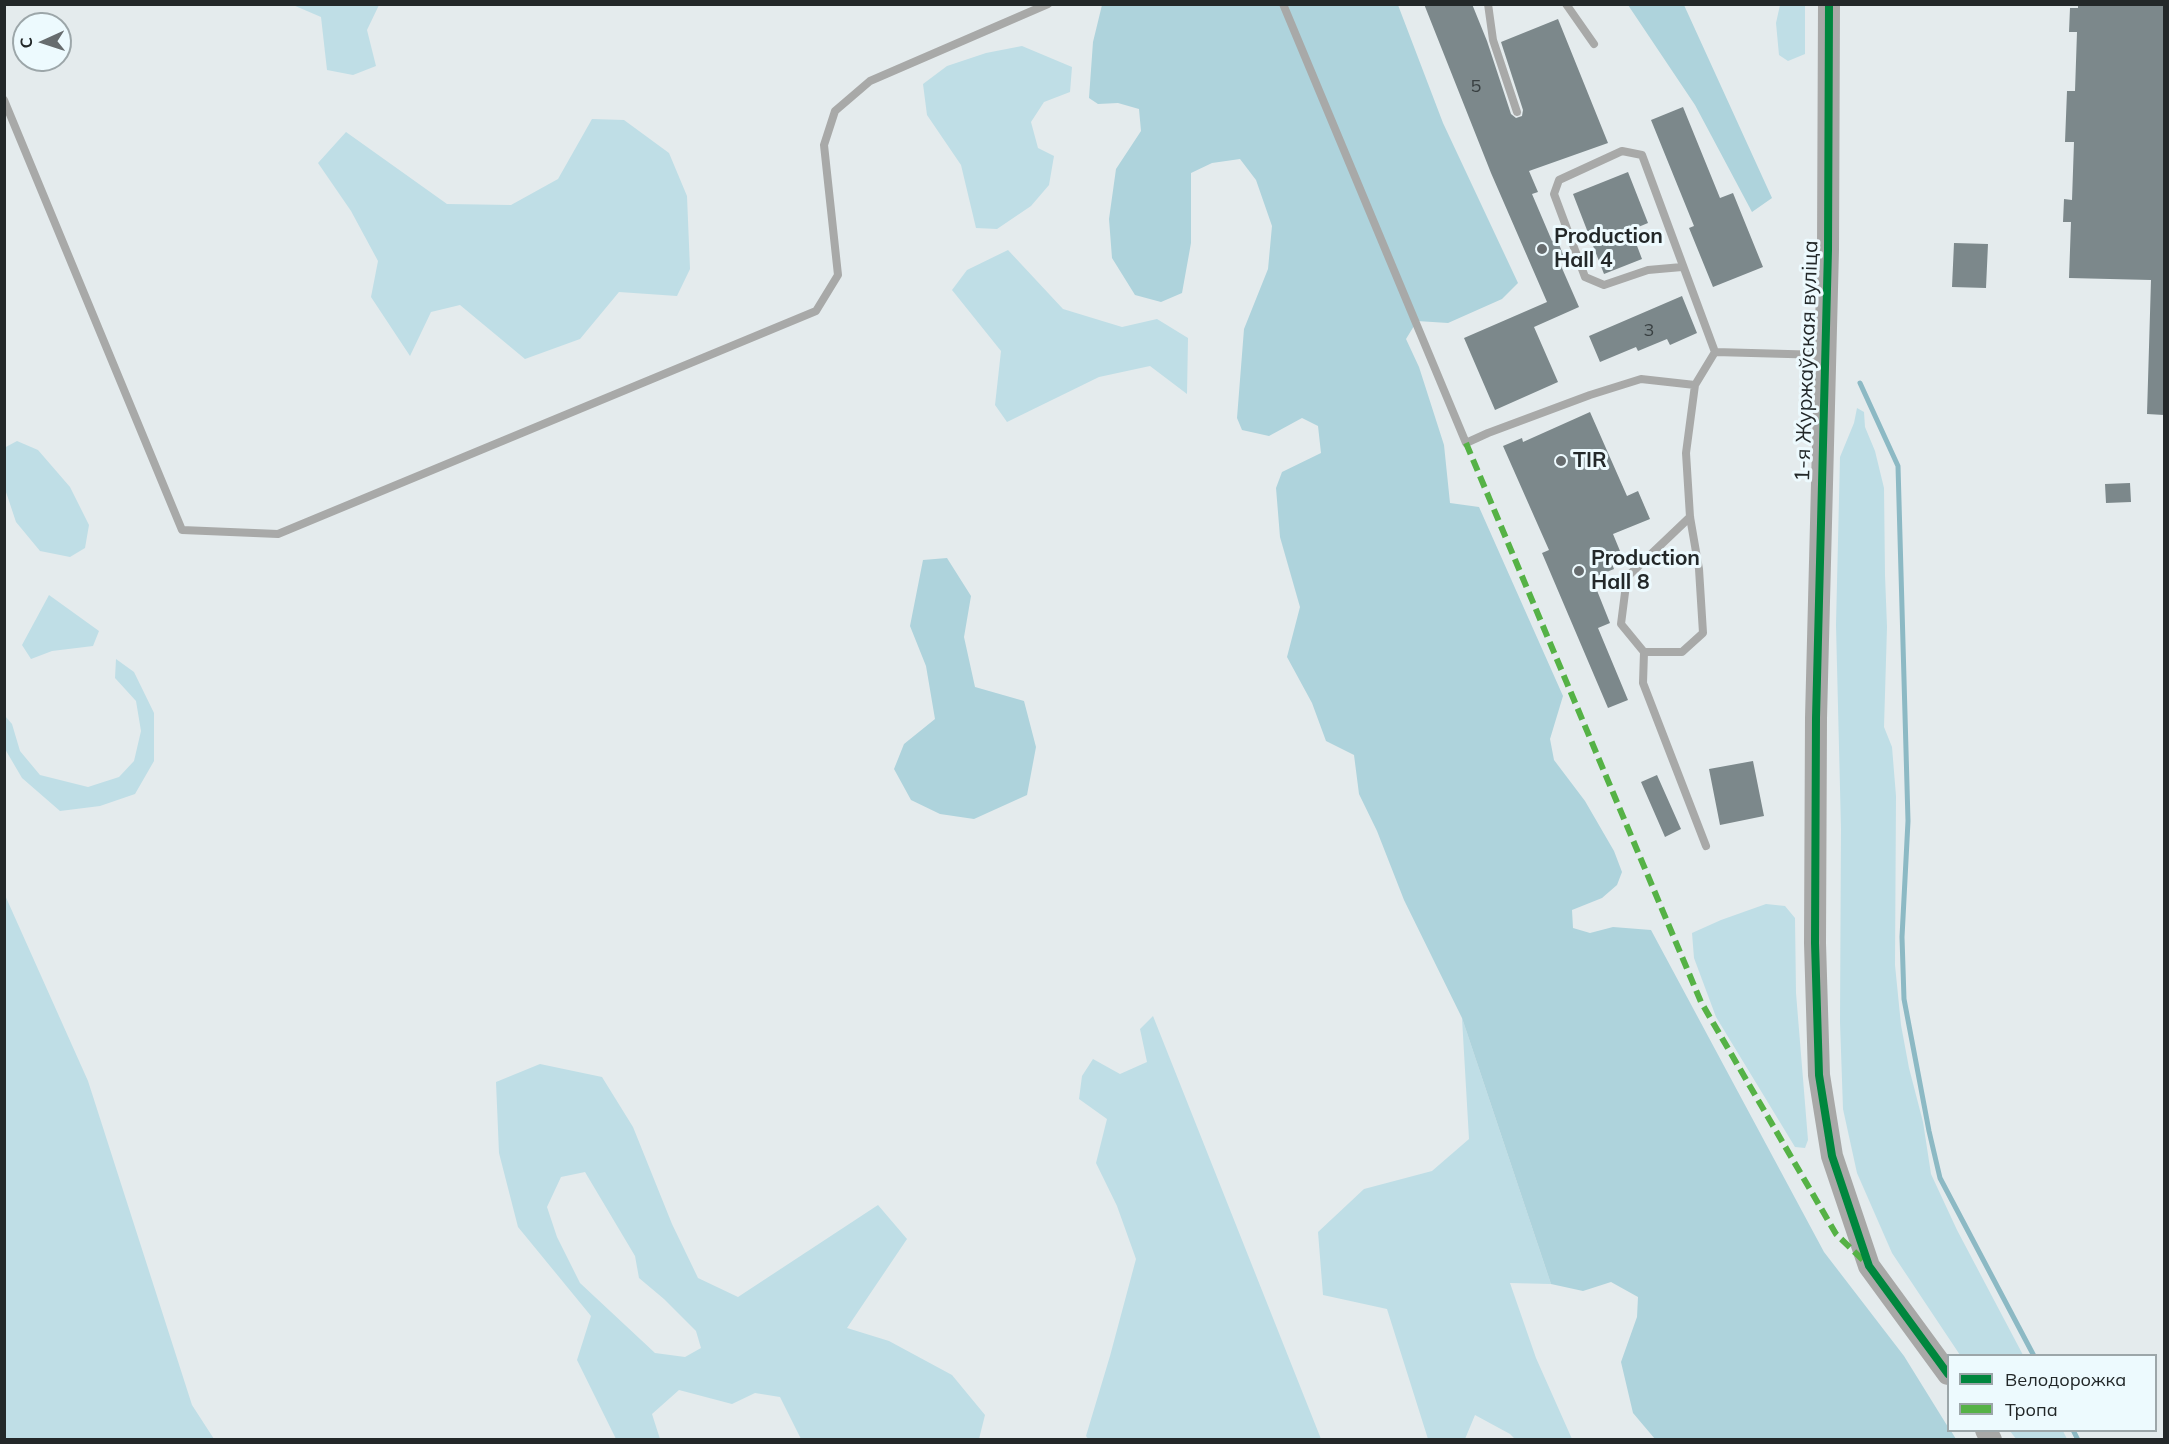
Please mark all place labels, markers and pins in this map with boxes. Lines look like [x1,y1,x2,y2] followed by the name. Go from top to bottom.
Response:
[1554,224,1663,274] place label: Production Hall 4
[1535,242,1549,256] marker: Production Hall 4
[1573,448,1607,474] place label: TIR
[1554,454,1568,468] marker: TIR
[1591,546,1700,596] place label: Production Hall 8
[1572,564,1586,578] marker: Production Hall 8

